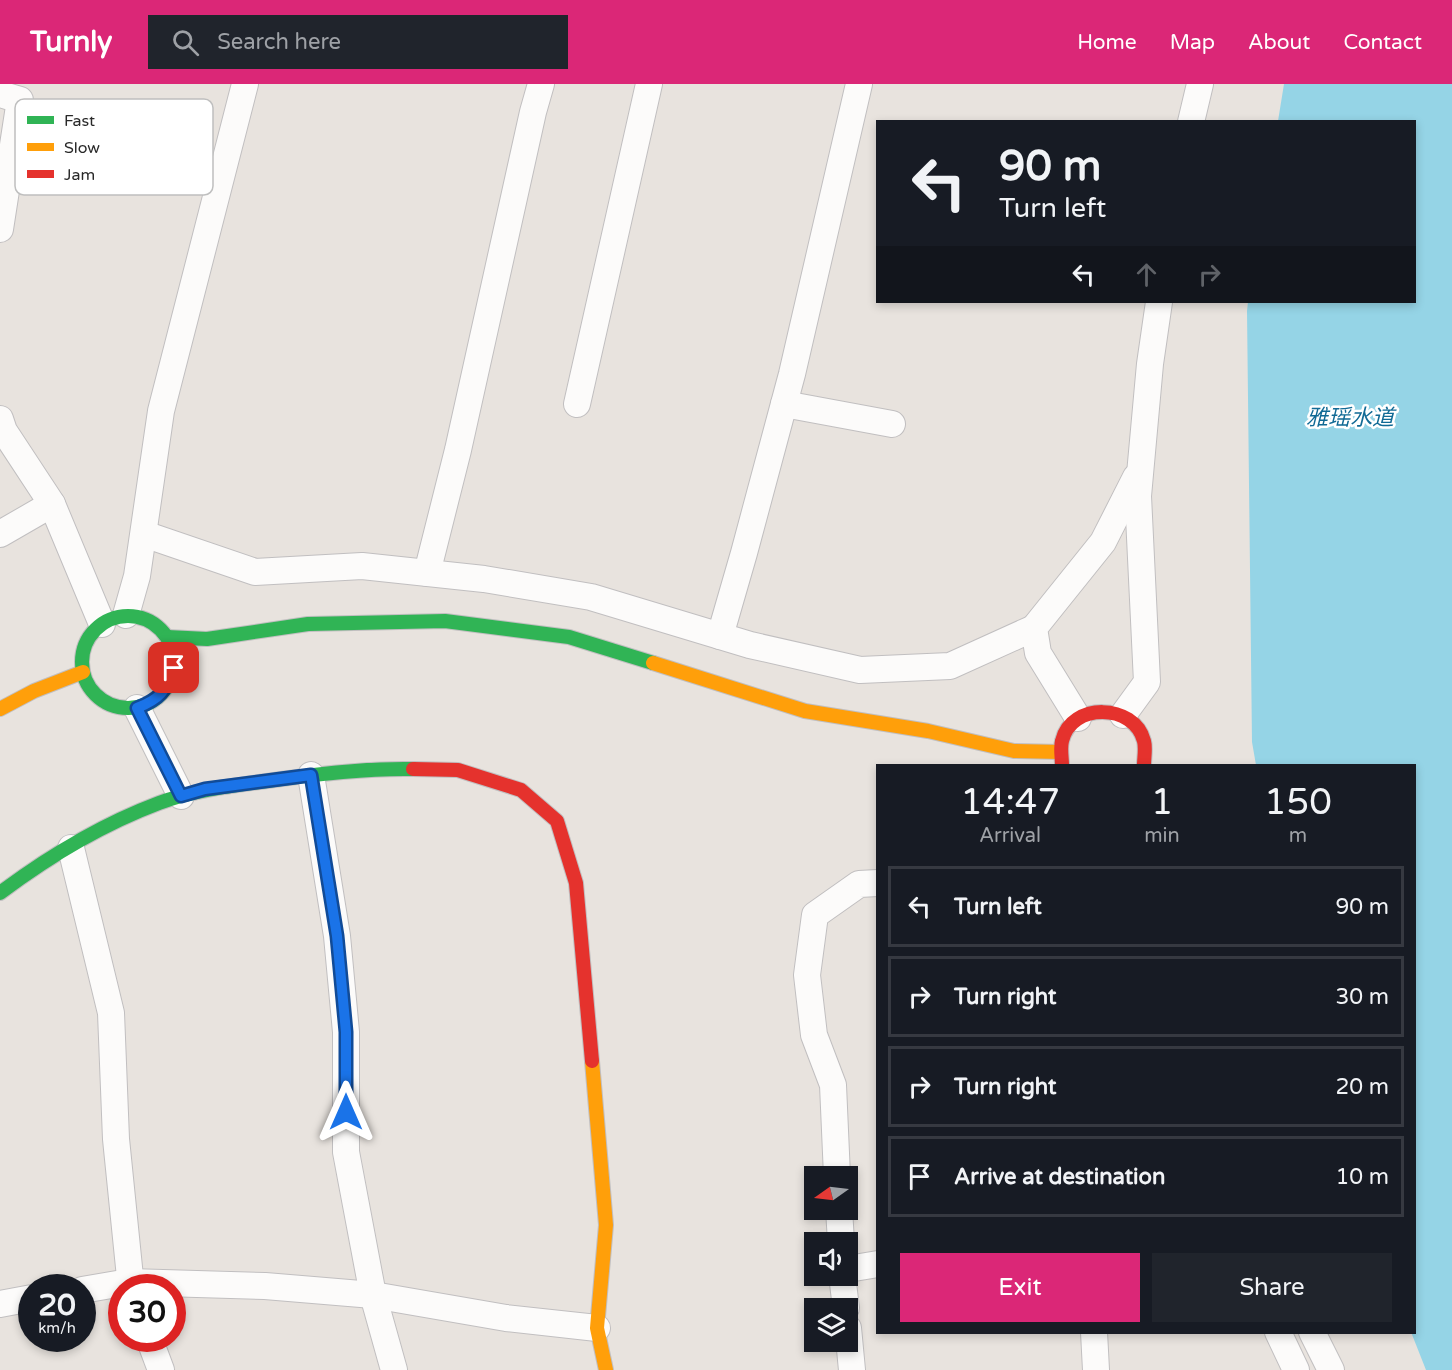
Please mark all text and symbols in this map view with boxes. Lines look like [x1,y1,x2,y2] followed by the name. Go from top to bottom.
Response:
[148,15,568,69] search box
[30,25,112,59] text: Turnly
[169,26,202,59] icon: search
[217,29,341,55] text: Search here
[1077,30,1137,55] text: Home
[1170,30,1215,55] text: Map
[1248,30,1310,55] text: About
[1343,30,1422,55] text: Contact
[15,99,213,195] legend
[64,111,95,131] text: Fast
[64,138,100,158] text: Slow
[999,141,1101,192] text: 90 m
[900,144,978,222] icon: left
[64,165,95,185] text: Jam
[999,192,1106,225] text: Turn left
[1067,258,1100,291] icon: left
[1130,258,1163,291] icon: ahead
[1193,258,1226,291] icon: right
[1306,405,1397,431] water label: 雅瑶水道
[148,642,199,693] pin
[157,651,190,684] icon: arrive
[960,781,1060,824] text: 14:47
[1151,781,1173,824] text: 1
[1264,781,1332,824] text: 150
[979,824,1041,848] text: Arrival
[1144,824,1180,848] text: min
[1289,824,1307,848] text: m
[903,890,936,923] icon: left
[954,894,1042,920] text: Turn left
[1335,894,1389,920] text: 90 m
[903,980,936,1013] icon: right
[954,984,1056,1010] text: Turn right
[1335,984,1389,1010] text: 30 m
[903,1070,936,1103] icon: right
[954,1074,1056,1100] text: Turn right
[1335,1074,1389,1100] text: 20 m
[314,1080,378,1144] position arrow
[903,1160,936,1193] icon: arrive
[954,1164,1165,1190] text: Arrive at destination
[1335,1164,1389,1190] text: 10 m
[804,1166,858,1220] north arrow
[804,1166,858,1352] map controls
[804,1232,858,1286] button: sound
[900,1253,1140,1322] button: Exit
[1152,1253,1392,1322] button: Share
[108,1274,186,1352] speed limit sign: 30
[38,1287,76,1324] text: 20
[804,1298,858,1352] button: layers
[38,1319,76,1337] text: km/h

